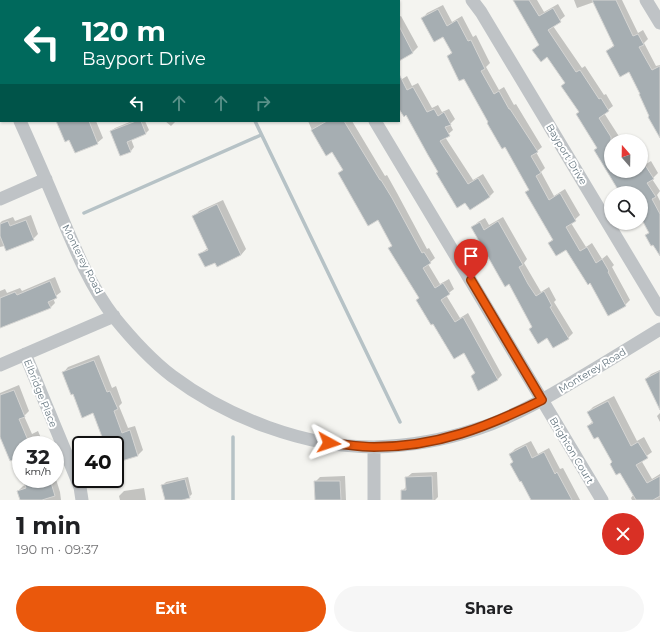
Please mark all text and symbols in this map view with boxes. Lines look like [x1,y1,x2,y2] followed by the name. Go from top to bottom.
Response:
[82,14,166,48] text: 120 m
[16,16,68,68] icon: left
[82,48,206,70] text: Bayport Drive
[126,92,148,114] icon: left
[168,92,190,114] icon: ahead
[210,92,232,114] icon: ahead
[252,92,274,114] icon: right
[543,121,590,187] street label: Bayport Drive
[604,134,648,178] north arrow
[604,134,648,230] map controls
[604,186,648,230] button: search
[59,222,106,296] street label: Monterey Road
[454,239,488,280] pin
[460,245,482,267] icon: arrive
[556,345,628,396] street label: Monterey Road
[21,357,60,429] street label: Elbridge Place
[547,415,597,486] street label: Brighton Court
[308,422,350,464] position arrow
[72,436,124,488] speed limit sign: 40
[26,445,50,469] text: 32
[25,465,51,478] text: km/h
[16,511,81,540] text: 1 min
[602,513,644,555] button: close
[16,541,99,557] text: 190 m · 09:37
[16,586,326,632] button: Exit
[334,586,644,632] button: Share

